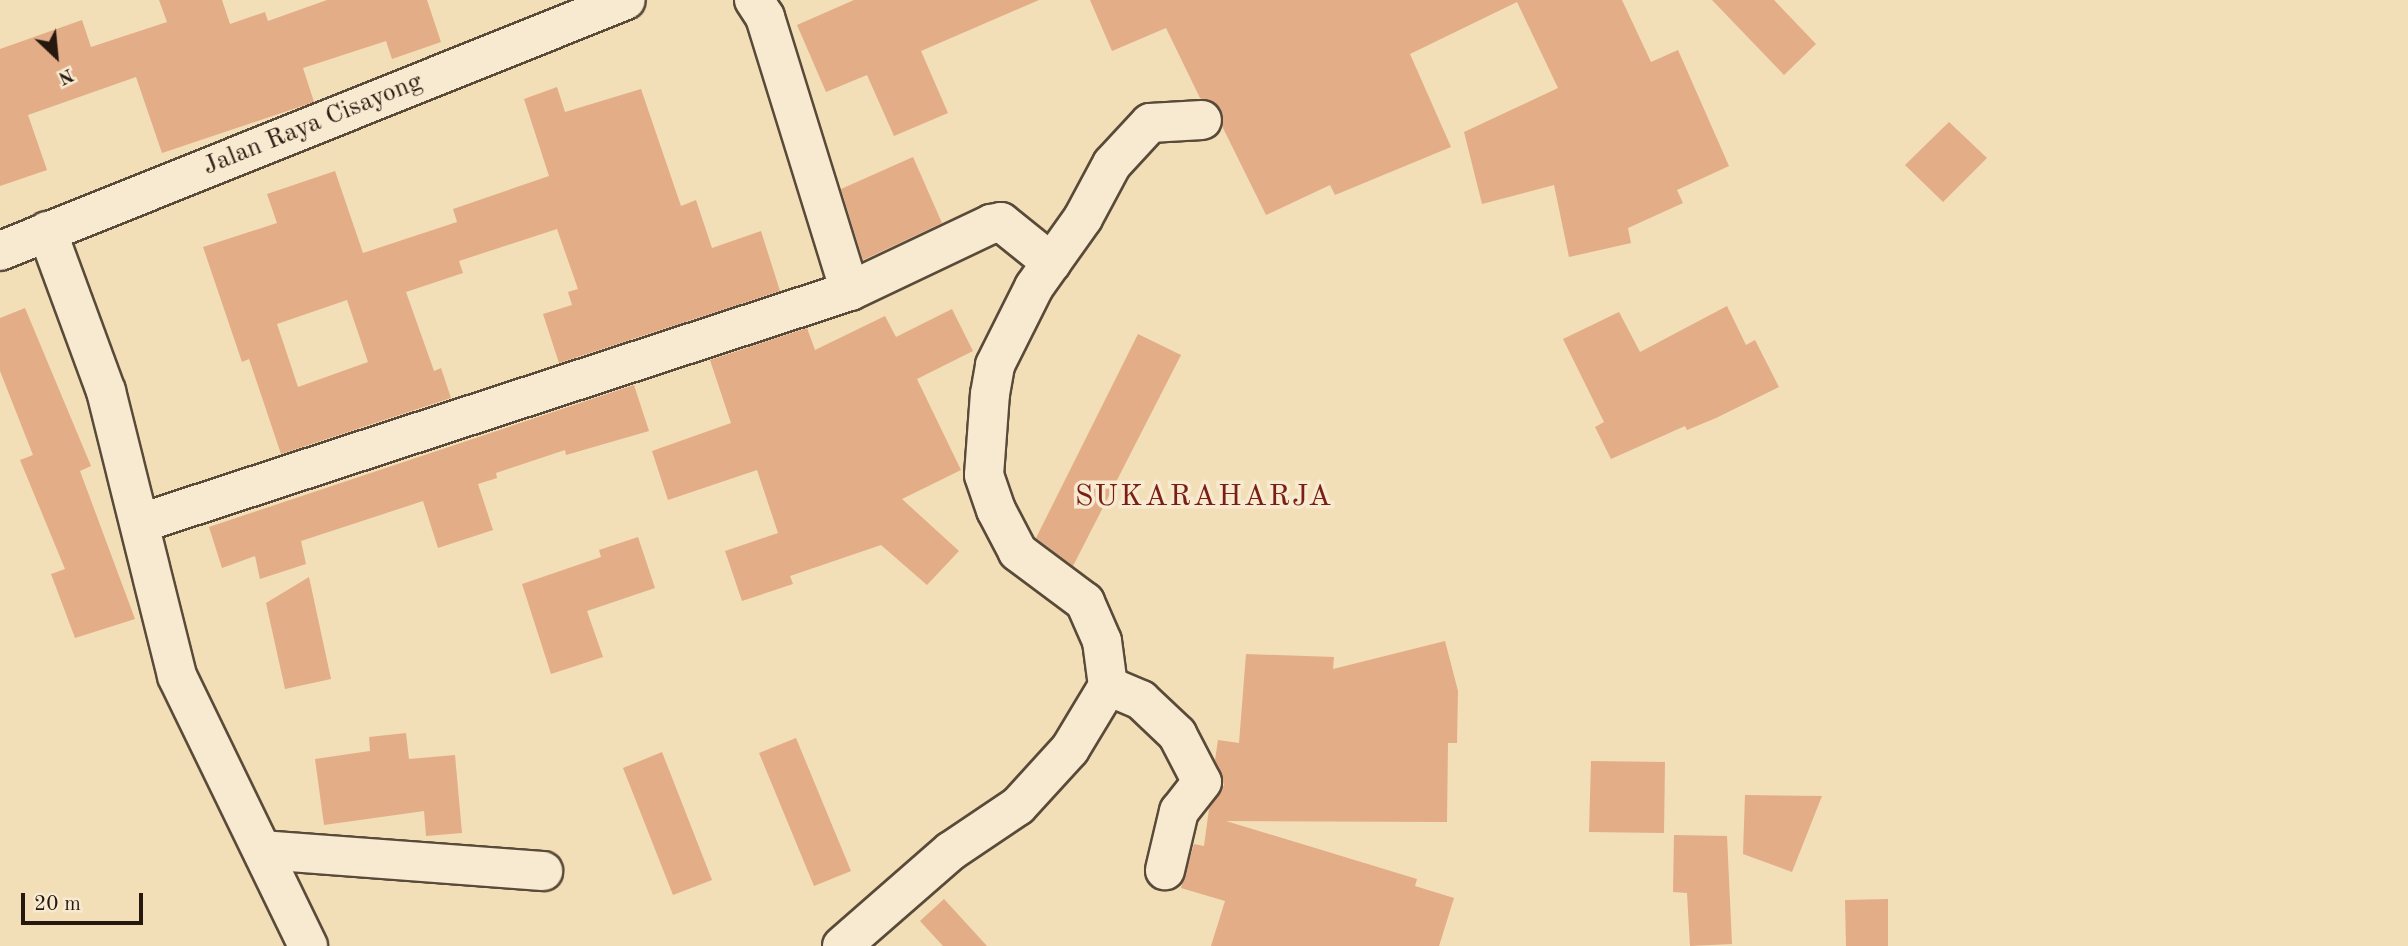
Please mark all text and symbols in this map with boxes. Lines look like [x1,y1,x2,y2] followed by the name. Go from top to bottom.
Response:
[21,21,91,91] north arrow
[55,64,76,87] text: N
[199,67,427,183] street label: Jalan Raya Cisayong
[1076,479,1332,515] district label: SUKARAHARJA
[24,880,147,924] scale bar
[34,894,81,915] text: 20 m

